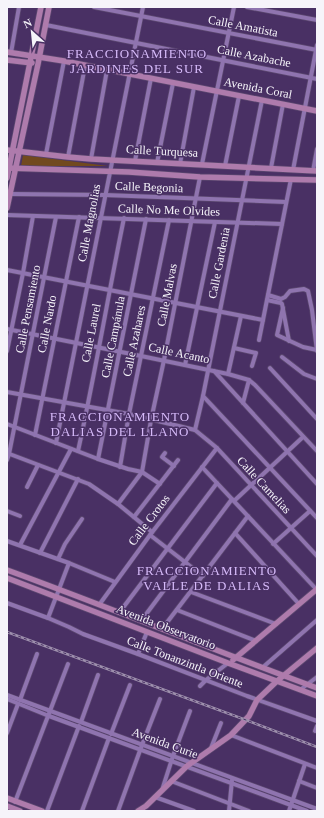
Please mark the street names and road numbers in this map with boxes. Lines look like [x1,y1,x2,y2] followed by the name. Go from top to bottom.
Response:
[207,12,280,40] street label: Calle Amatista
[216,42,292,70] street label: Calle Azabache
[223,75,294,102] street label: Avenida Coral
[126,142,199,160] street label: Calle Turquesa
[115,179,184,195] street label: Calle Begonia
[75,183,103,263] street label: Calle Magnolias
[118,201,221,219] street label: Calle No Me Olvides
[205,226,233,300] street label: Calle Gardenia
[154,262,180,328] street label: Calle Malvas
[13,264,43,354] street label: Calle Pensamiento
[35,294,59,354] street label: Calle Nardo
[98,294,128,379] street label: Calle Campánula
[78,302,104,364] street label: Calle Laurel
[120,304,148,378] street label: Calle Azahares
[147,340,211,366] street label: Calle Acanto
[234,454,294,517] street label: Calle Camelias
[125,491,173,548] street label: Calle Crotos
[114,602,218,652] street label: Avenida Observatorio
[125,633,245,691] street label: Calle Tonanzintla Oriente
[130,725,200,761] street label: Avenida Curie

